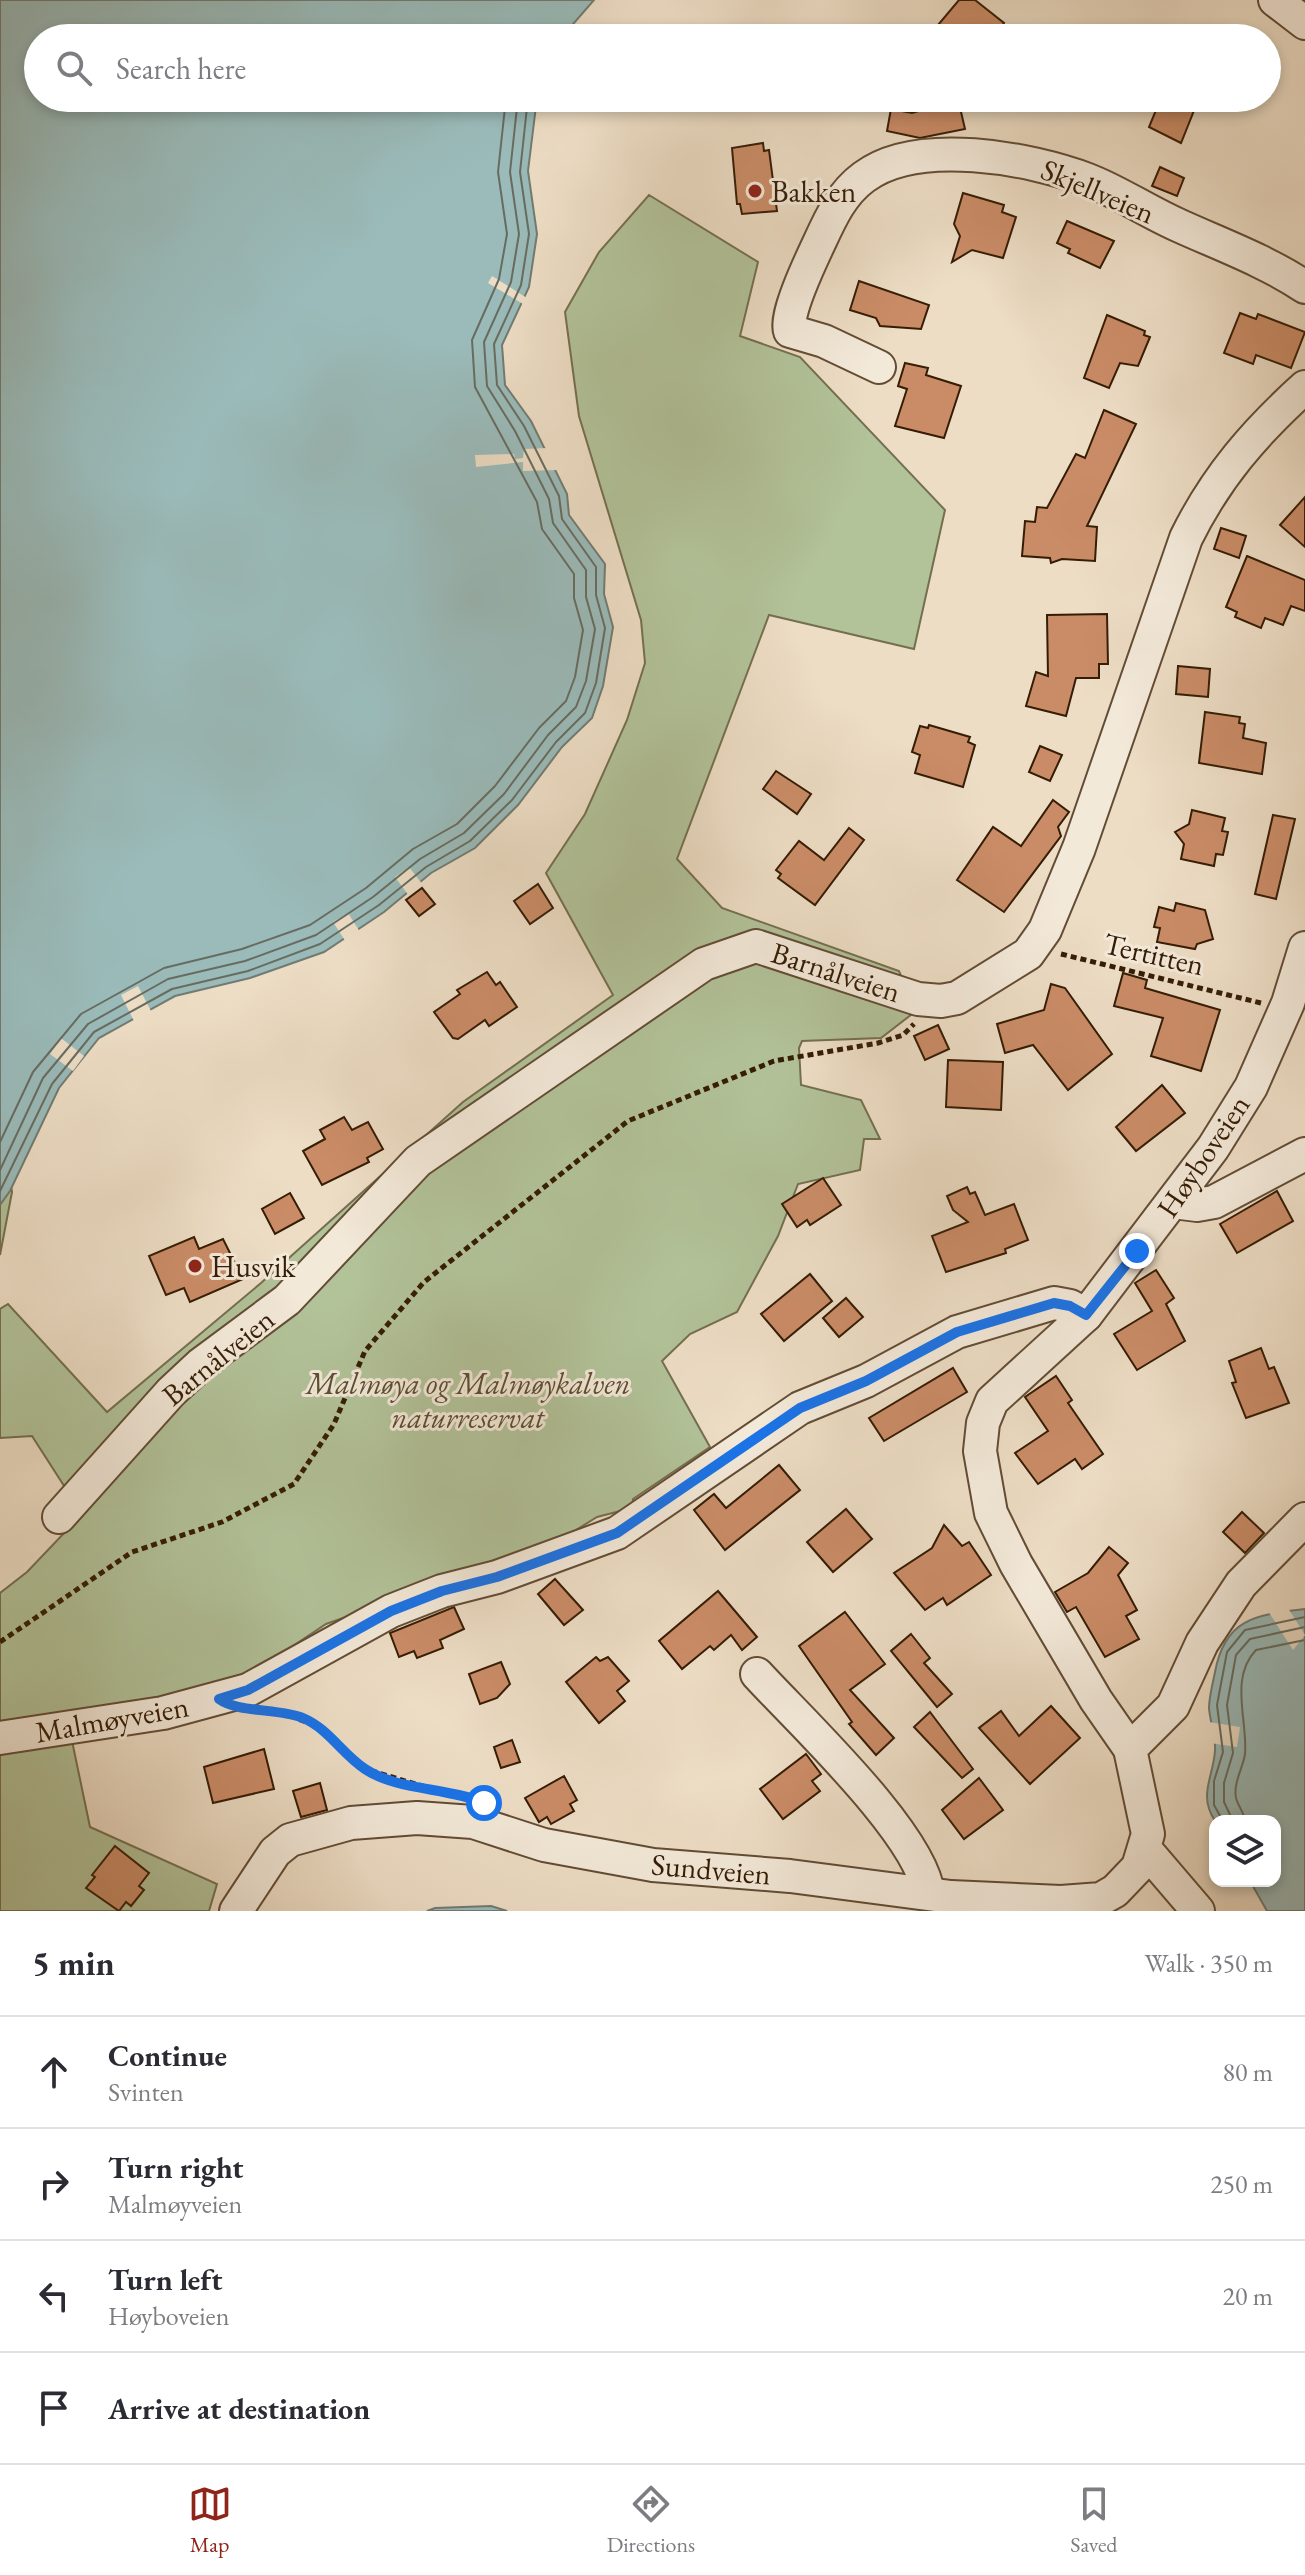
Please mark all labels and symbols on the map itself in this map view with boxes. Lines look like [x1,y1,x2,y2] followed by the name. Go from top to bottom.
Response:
[1035,150,1161,232] street label: Skjellveien
[771,172,856,211] place label: Bakken
[746,182,764,200] marker: Bakken
[1100,924,1208,984] street label: Tertitten
[766,933,906,1011] street label: Barnålveien
[1148,1087,1258,1225] street label: Høyboveien
[1119,1233,1155,1269] route end
[211,1247,296,1286] place label: Husvik
[186,1257,204,1275] marker: Husvik
[154,1300,282,1414] street label: Barnålveien
[304,1364,630,1437] park label: Malmøya og Malmøykalven naturreservat
[32,1686,192,1752] street label: Malmøyveien
[466,1785,502,1821] route start
[650,1844,773,1894] street label: Sundveien

